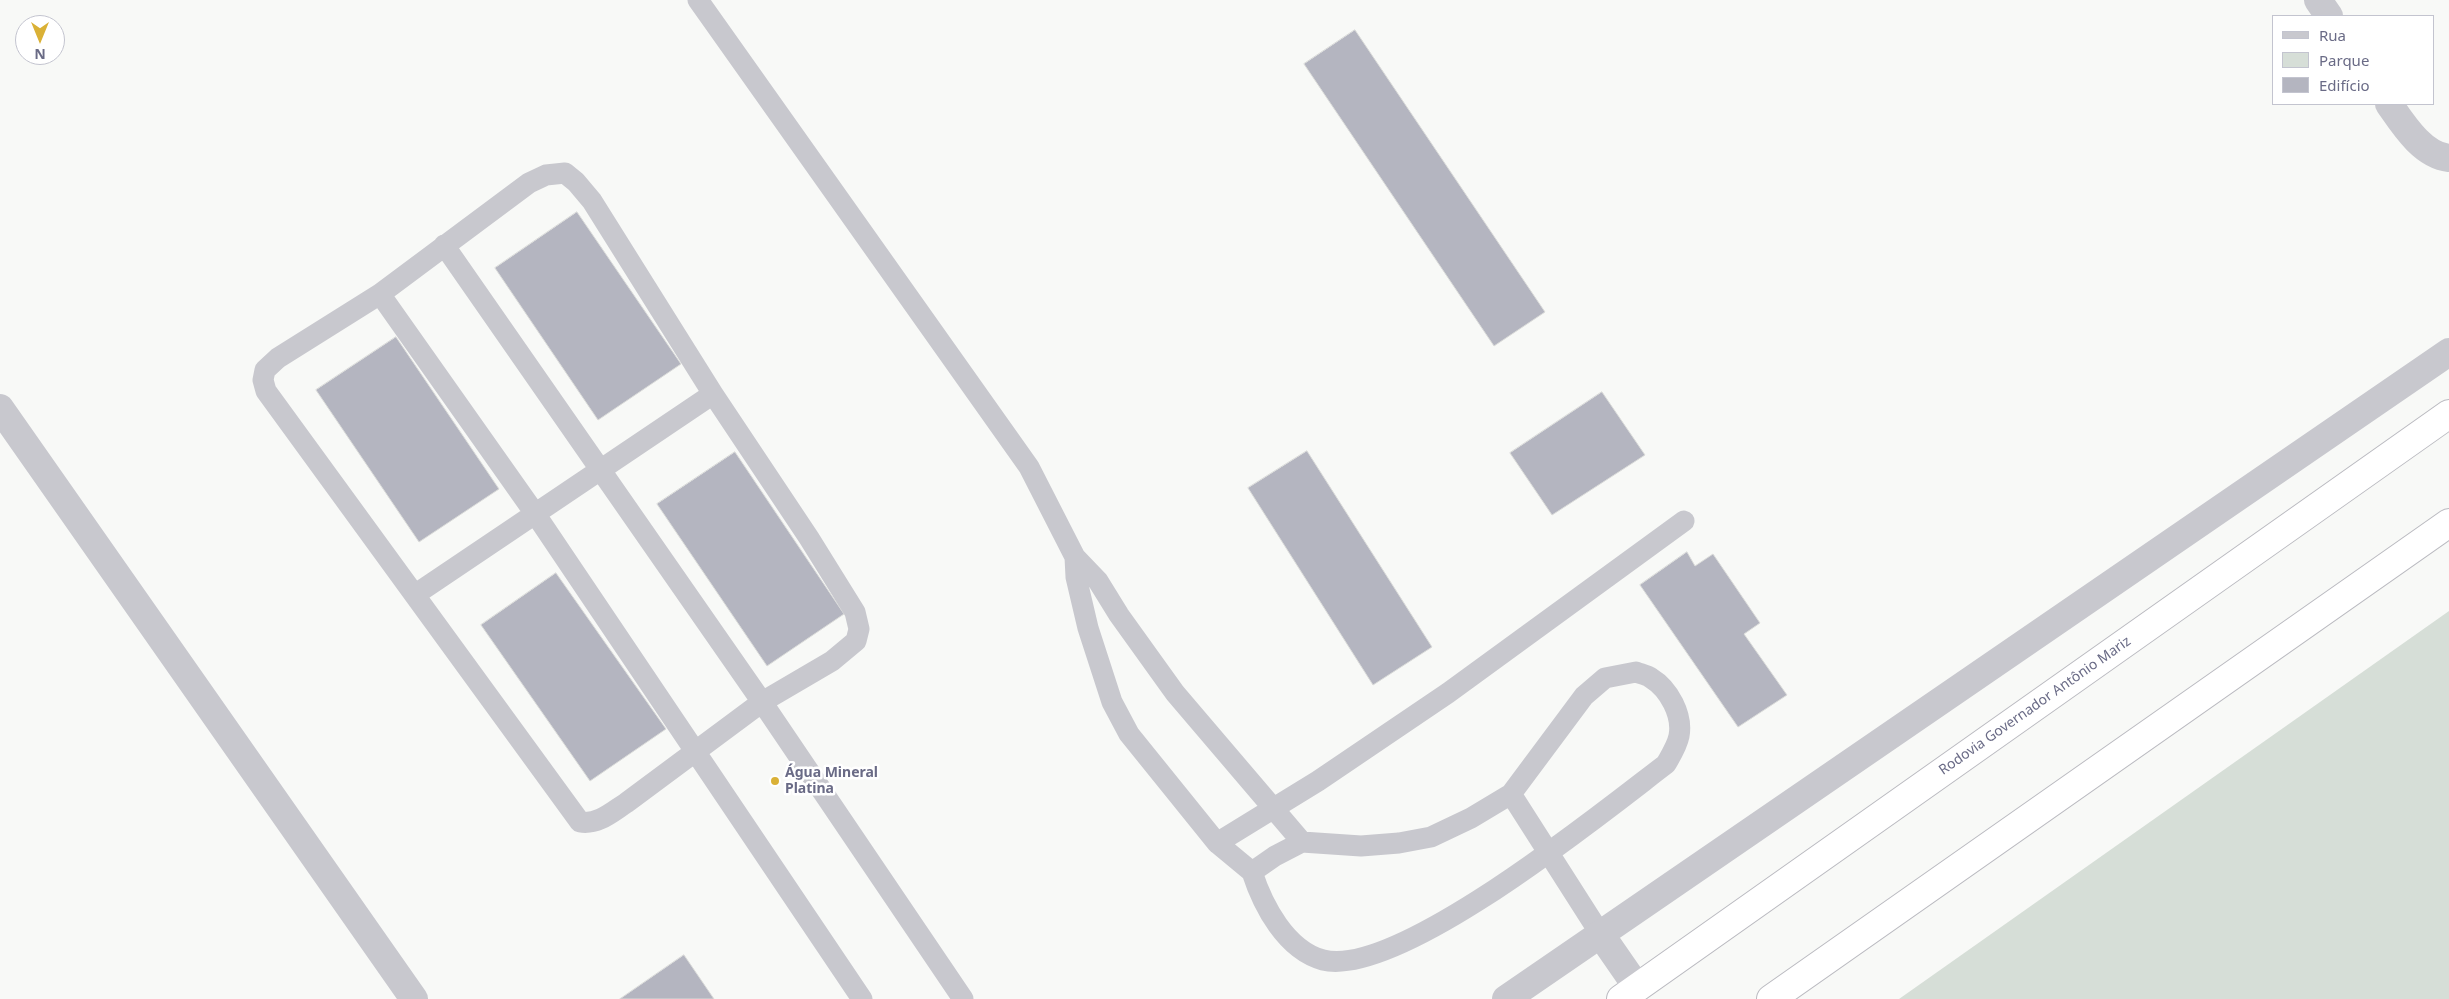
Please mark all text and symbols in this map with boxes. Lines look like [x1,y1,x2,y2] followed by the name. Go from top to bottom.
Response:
[15,15,65,65] north arrow
[2272,15,2434,105] legend
[2319,25,2346,45] text: Rua
[34,45,46,64] text: N
[2319,50,2369,70] text: Parque
[2319,75,2370,95] text: Edifício
[1936,633,2134,779] street label: Rodovia Governador Antônio Mariz
[785,765,878,798] place label: Água Mineral Platina
[769,775,781,787] marker: Água Mineral Platina

